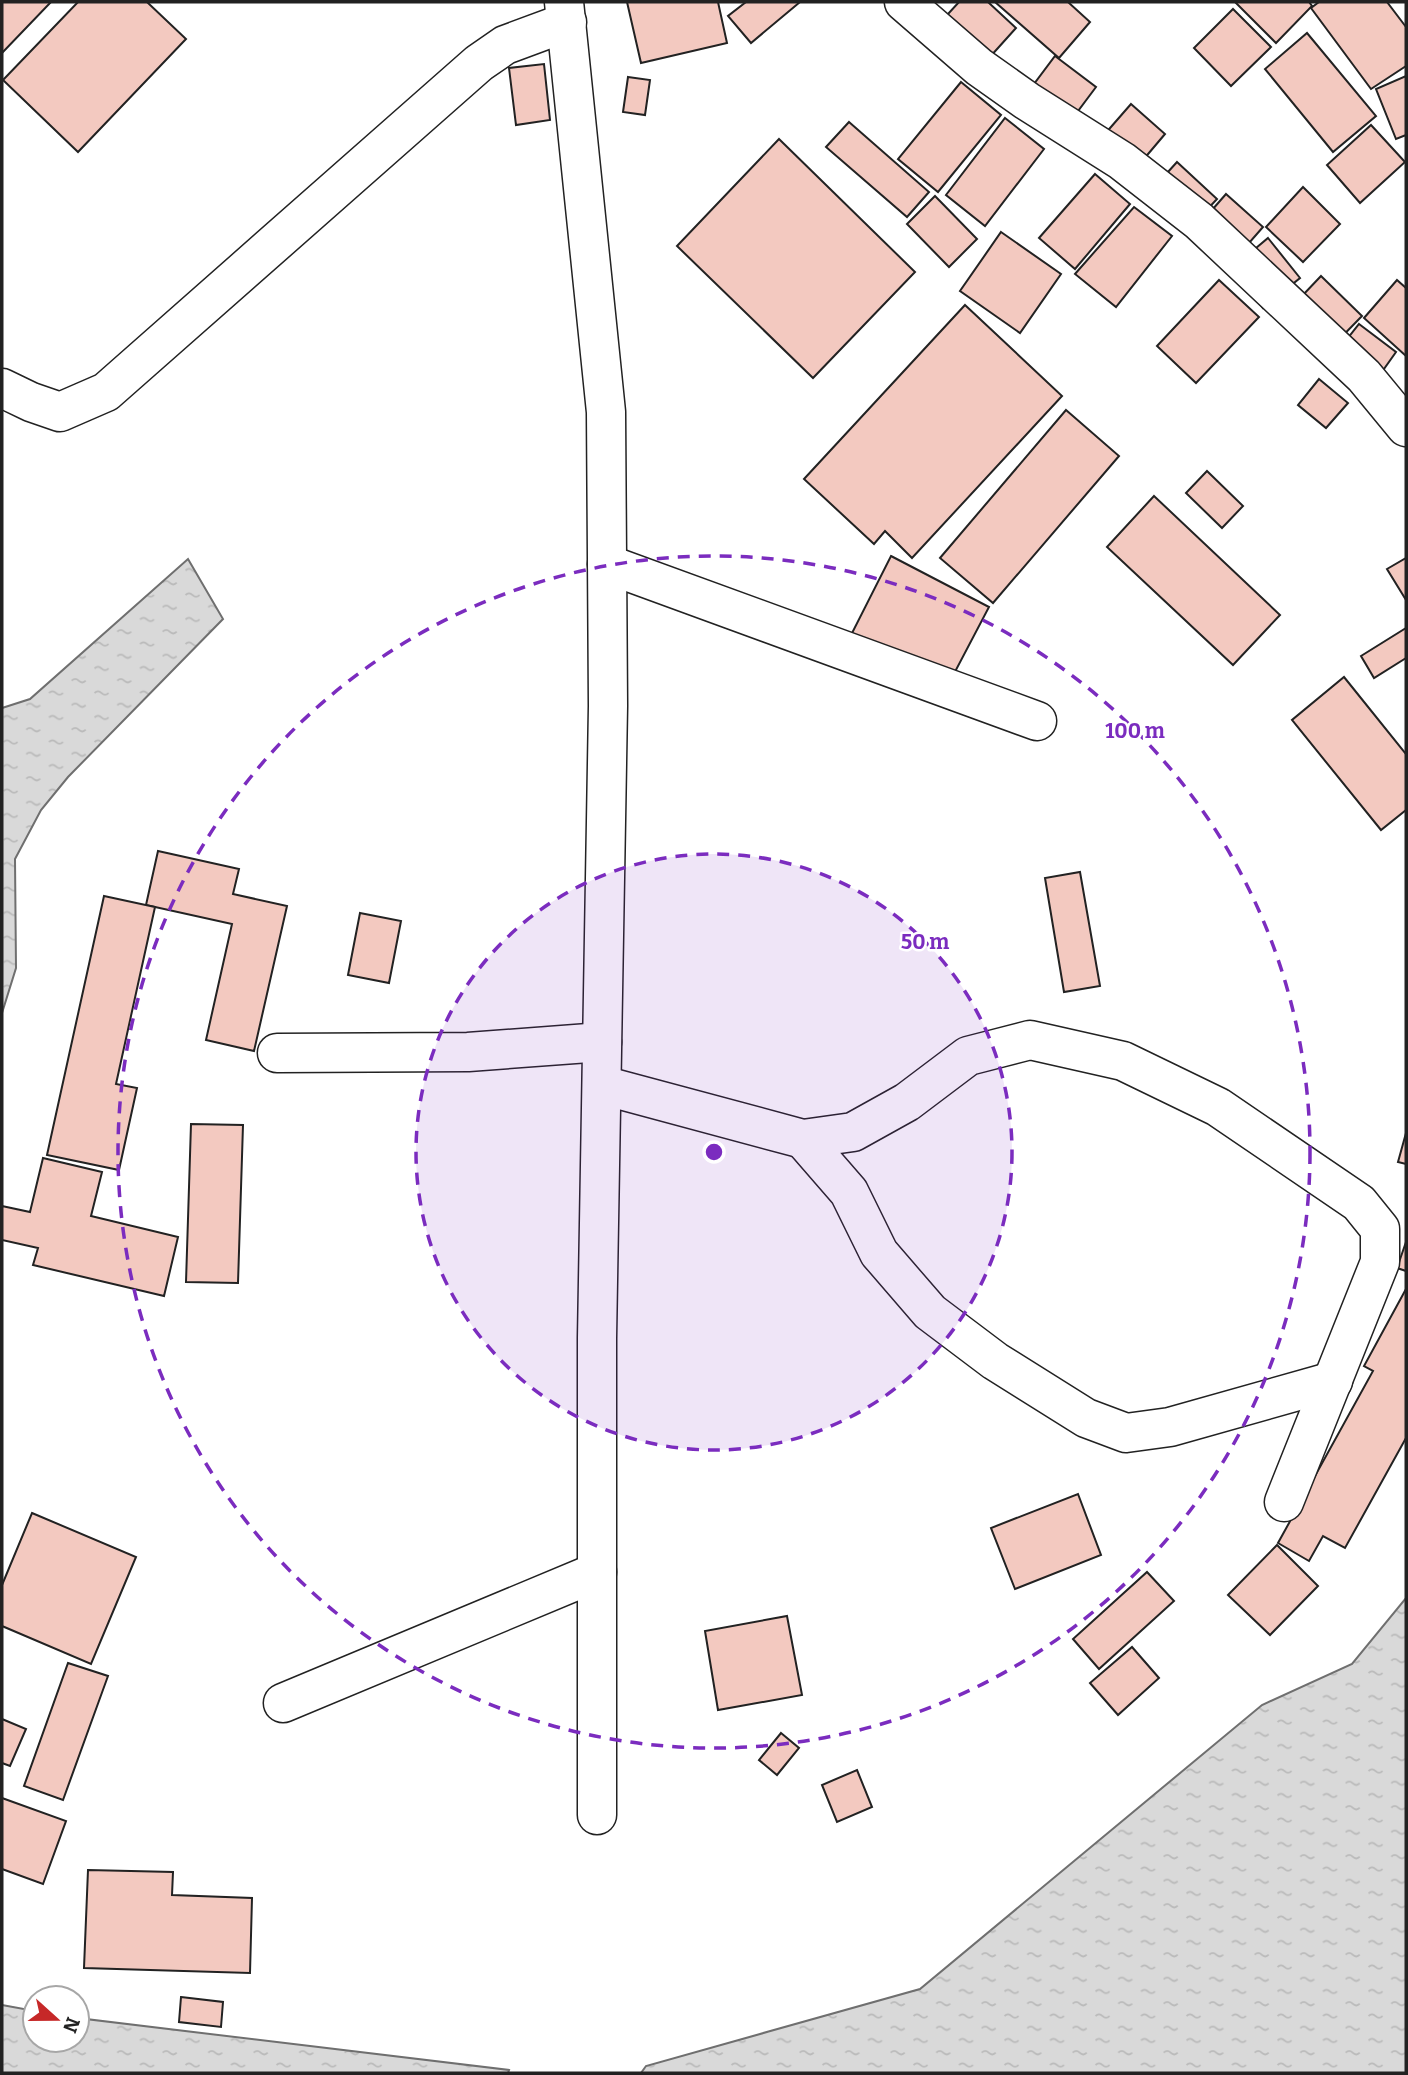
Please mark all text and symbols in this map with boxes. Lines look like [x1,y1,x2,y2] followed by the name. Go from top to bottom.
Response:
[1105,718,1165,744] text: 100 m
[901,929,949,955] text: 50 m
[702,1140,726,1164] centre of rings
[21,1984,91,2054] north arrow
[58,2014,85,2036] text: N

